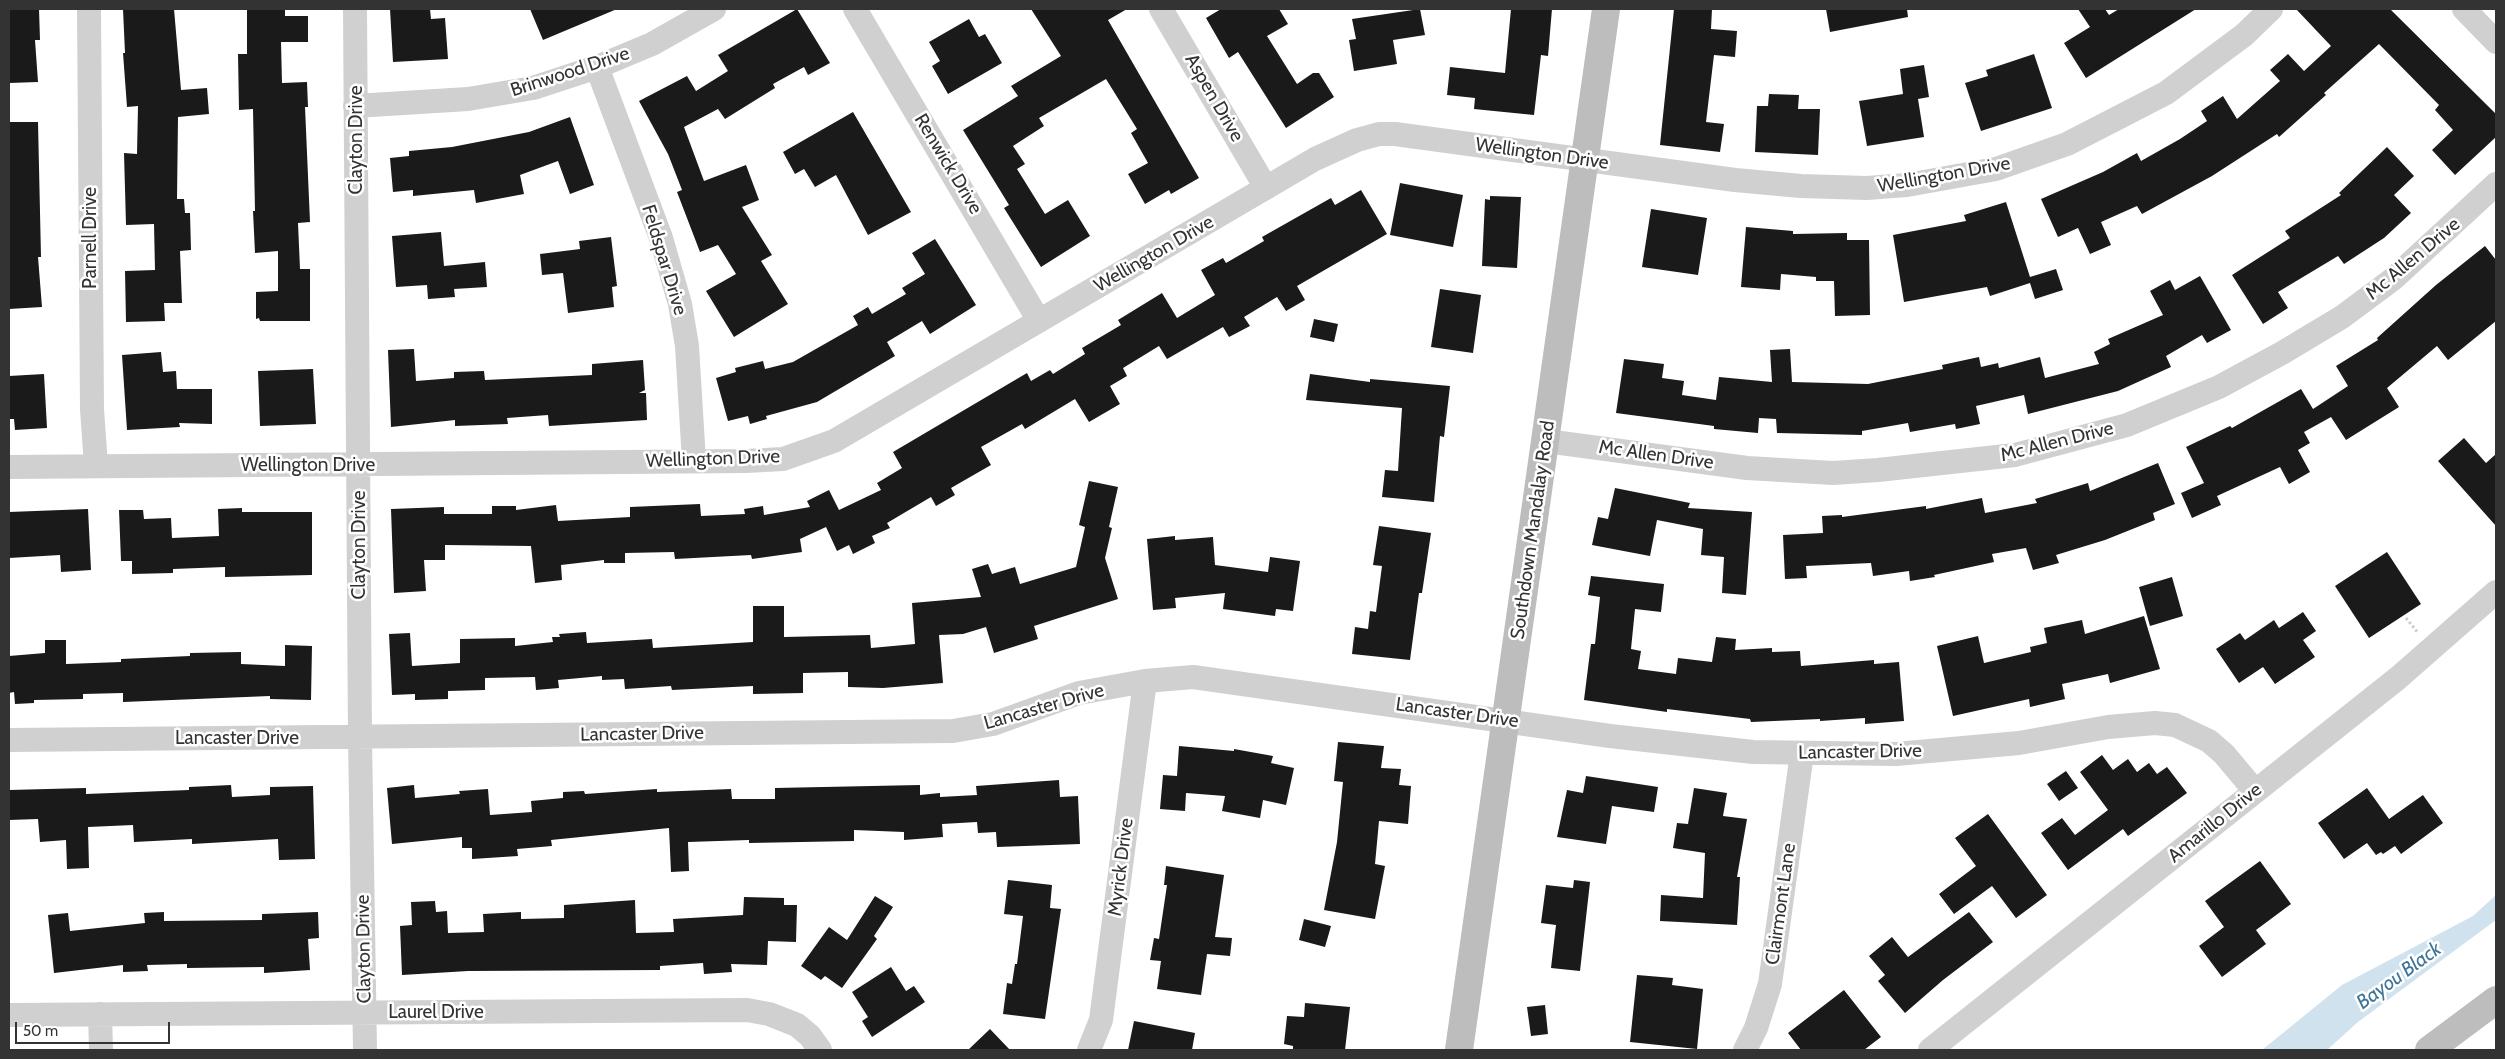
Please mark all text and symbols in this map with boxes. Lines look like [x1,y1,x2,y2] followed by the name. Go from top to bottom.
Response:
[508,42,632,102] street label: Brinwood Drive
[1180,50,1248,146] street label: Aspen Drive
[345,86,367,194] street label: Clayton Drive
[909,110,987,218] street label: Renwick Drive
[1474,133,1610,175] street label: Wellington Drive
[1876,152,2012,198] street label: Wellington Drive
[79,187,101,289] street label: Parnell Drive
[636,202,692,318] street label: Feldspar Drive
[1090,211,1218,297] street label: Wellington Drive
[2361,213,2465,305] street label: Mc Allen Drive
[1998,417,2116,467] street label: Mc Allen Drive
[1506,419,1560,641] street label: Southdown Mandalay Road
[1597,436,1715,474] street label: Mc Allen Drive
[645,445,781,473] street label: Wellington Drive
[241,454,375,476] street label: Wellington Drive
[348,491,370,599] street label: Clayton Drive
[981,679,1107,735] street label: Lancaster Drive
[1394,693,1520,733] street label: Lancaster Drive
[580,722,704,746] street label: Lancaster Drive
[175,727,299,749] street label: Lancaster Drive
[1798,740,1922,764] street label: Lancaster Drive
[2164,778,2266,868] street label: Amarillo Drive
[1104,817,1138,917] street label: Myrick Drive
[1761,842,1801,966] street label: Clairmont Lane
[352,894,376,1004] street label: Clayton Drive
[2352,937,2446,1015] water label: Bayou Black
[388,1001,484,1023] street label: Laurel Drive
[18,1012,172,1044] scale bar
[23,1022,58,1040] text: 50 m

